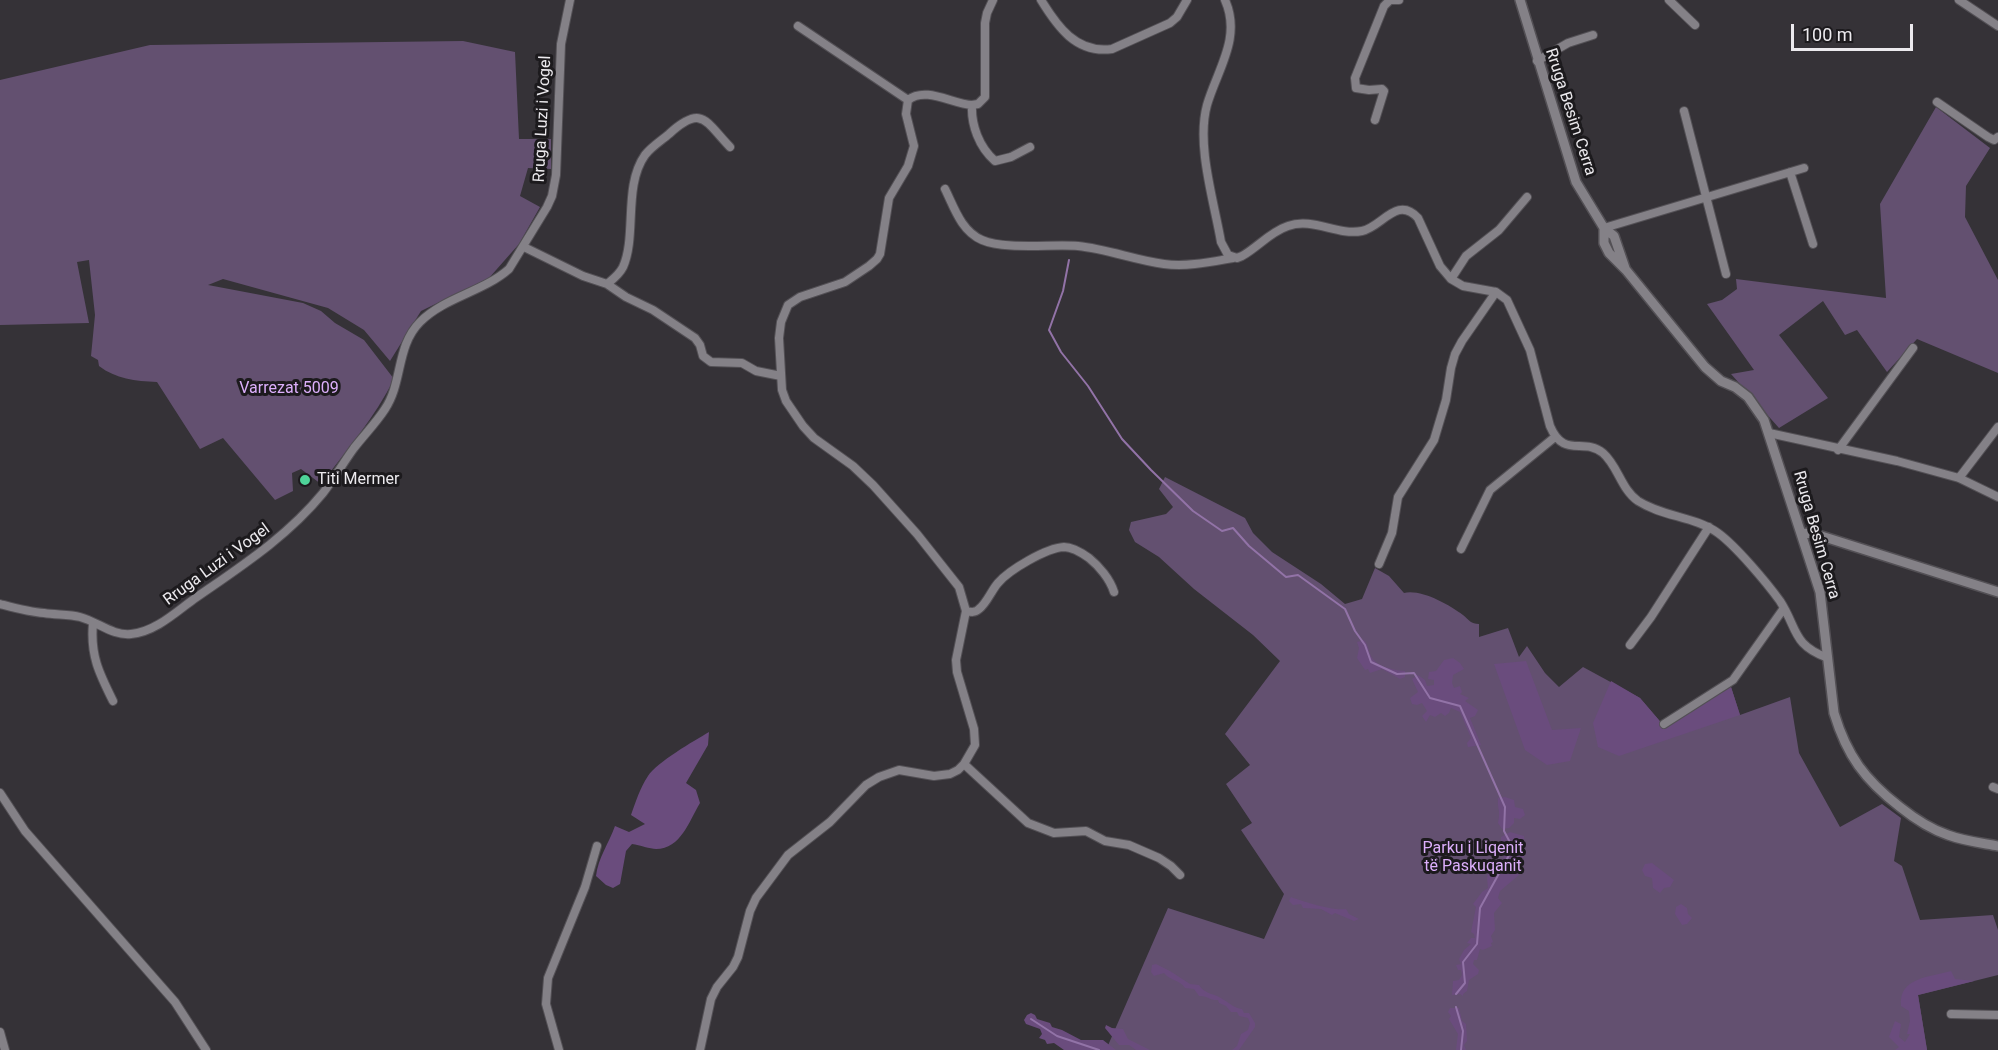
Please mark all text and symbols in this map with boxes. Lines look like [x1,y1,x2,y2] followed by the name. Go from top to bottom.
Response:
[1794,12,1916,50] scale bar
[1802,24,1853,45] text: 100 m
[1540,46,1600,178] street label: Rruga Besim Cerra
[530,55,556,183] street label: Rruga Luzi i Vogel
[239,379,339,399] park label: Varrezat 5009
[1789,469,1843,601] street label: Rruga Besim Cerra
[317,470,399,490] place label: Titi Mermer
[298,473,312,487] marker: Titi Mermer
[160,520,274,610] street label: Rruga Luzi i Vogel
[1423,839,1523,877] park label: Parku i Liqenit të Paskuqanit

